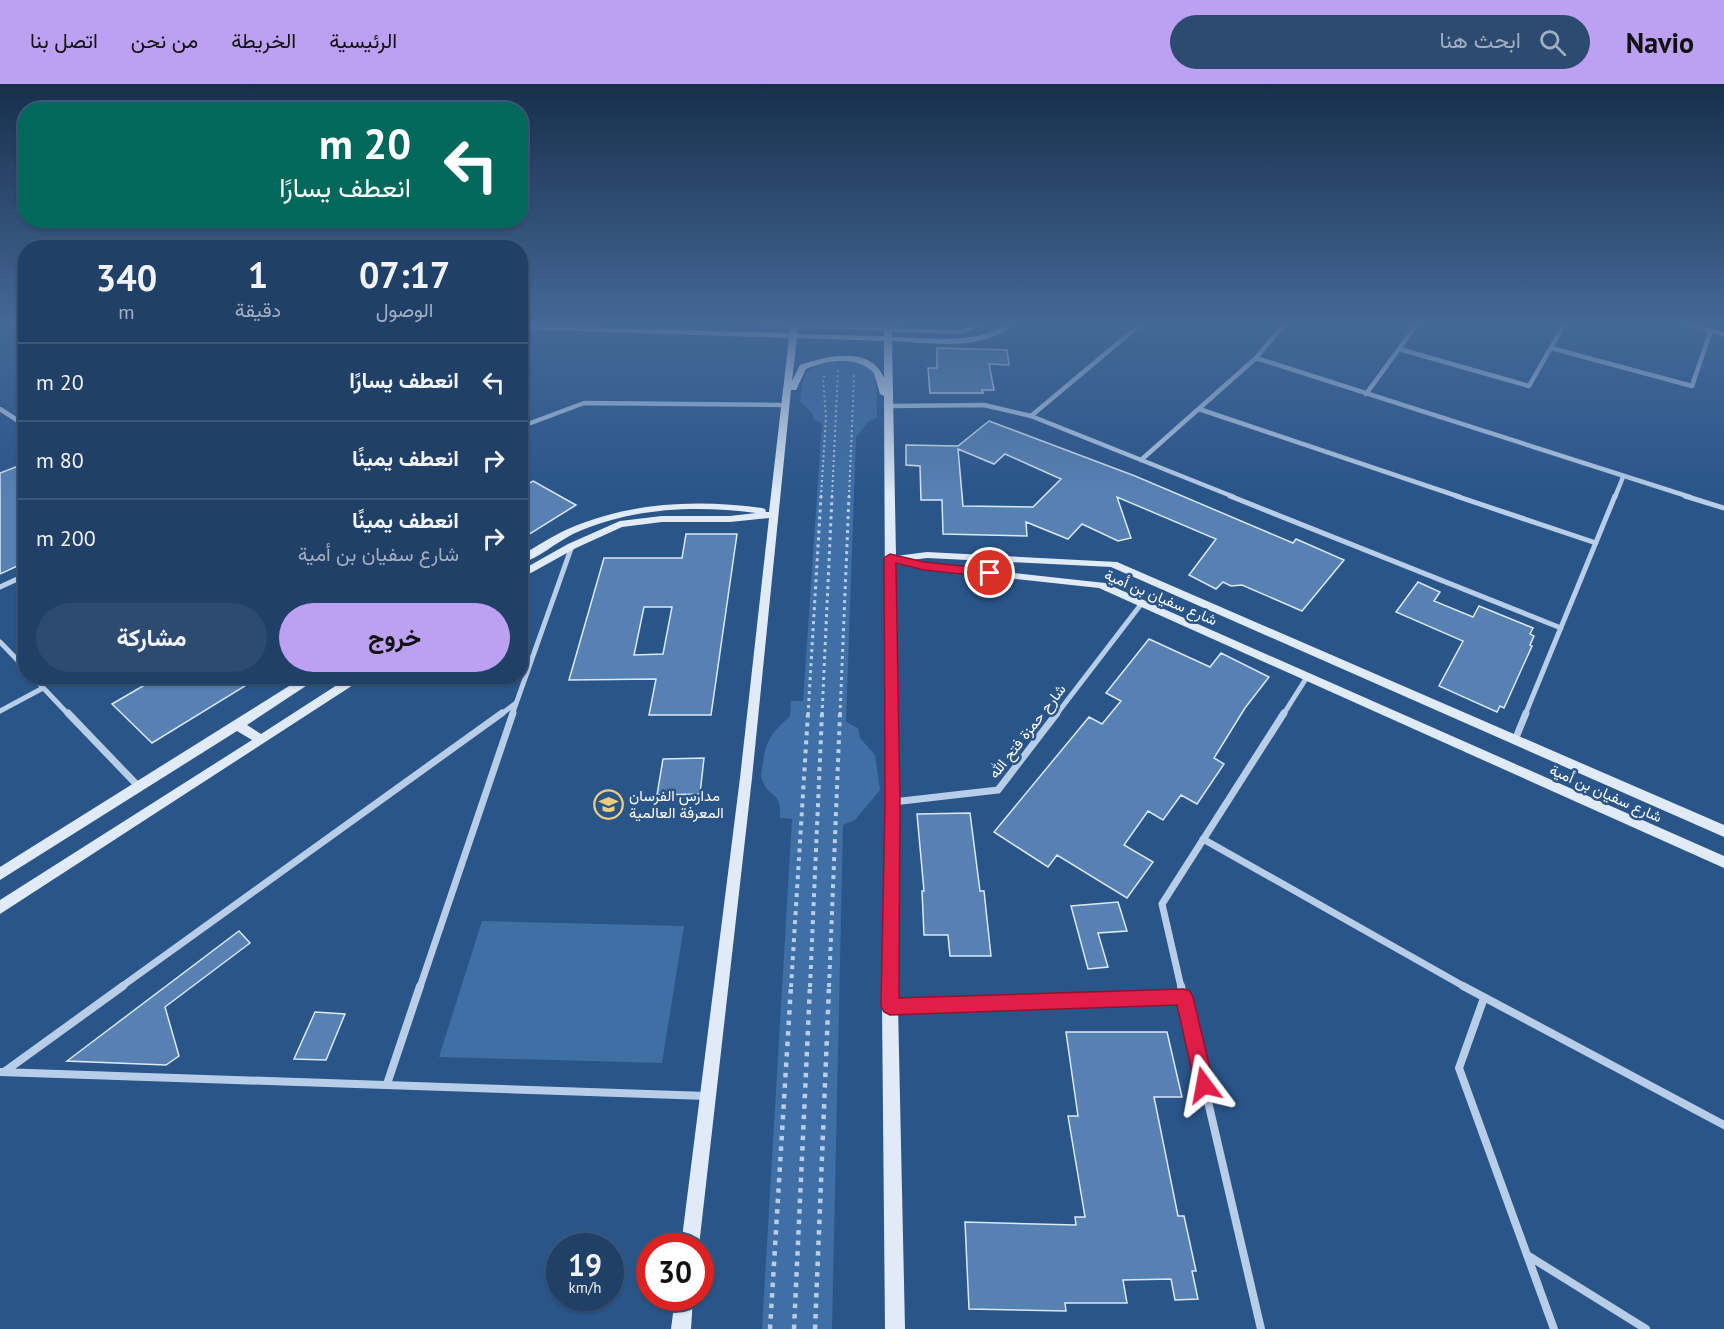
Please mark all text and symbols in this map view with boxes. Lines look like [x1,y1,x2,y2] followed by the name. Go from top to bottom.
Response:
[1170,15,1590,69] search box
[1626,24,1694,61] text: Navio
[1439,26,1521,54] text: ابحث هنا
[1536,26,1569,59] icon: search
[30,27,98,54] text: اتصل بنا
[131,27,198,54] text: من نحن
[231,27,296,54] text: الخريطة
[329,27,397,54] text: الرئيسية
[319,116,411,171] text: 20 m
[432,126,510,204] icon: left
[279,170,411,204] text: انعطف يسارًا
[248,251,268,298] text: 1
[359,251,450,298] text: 07:17
[96,254,157,301] text: 340
[235,297,281,323] text: دقيقة
[376,297,433,323] text: الوصول
[118,299,135,325] text: m
[349,366,459,394] text: انعطف يسارًا
[477,366,510,399] icon: left
[36,368,84,396] text: 20 m
[352,444,459,472] text: انعطف يمينًا
[477,444,510,477] icon: right
[36,446,84,474] text: 80 m
[352,506,459,534] text: انعطف يمينًا
[477,522,510,555] icon: right
[36,524,96,552] text: 200 m
[298,541,459,567] text: شارع سفيان بن أمية
[964,547,1015,598] pin
[973,556,1006,589] icon: arrive
[1101,565,1221,631] street label: شارع سفيان بن أمية
[36,603,267,672] button: مشاركة
[279,603,510,672] button: خروج
[984,680,1071,783] street label: شارح حمزة فتح الله
[1546,760,1665,828] street label: شارع سفيان بن أمية
[629,786,724,822] place label: مدارس الفرسان المعرفة العالمية
[592,788,624,820] school or university icon: مدارس الفرسان المعرفة العالمية
[1172,1053,1236,1117] position arrow
[636,1233,714,1311] speed limit sign: 30
[568,1245,602,1284] text: 19
[569,1278,601,1297] text: km/h

